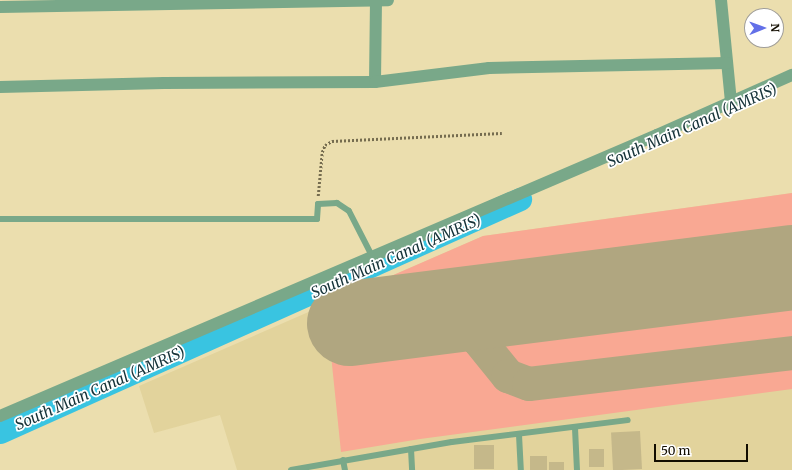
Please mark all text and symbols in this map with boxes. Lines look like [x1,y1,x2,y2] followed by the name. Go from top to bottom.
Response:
[744,8,784,48] north arrow
[768,23,782,32] text: N
[604,79,780,171] water label: South Main Canal (AMRIS)
[308,210,484,302] water label: South Main Canal (AMRIS)
[12,342,188,434] water label: South Main Canal (AMRIS)
[656,436,750,462] scale bar
[661,443,690,458] text: 50 m

